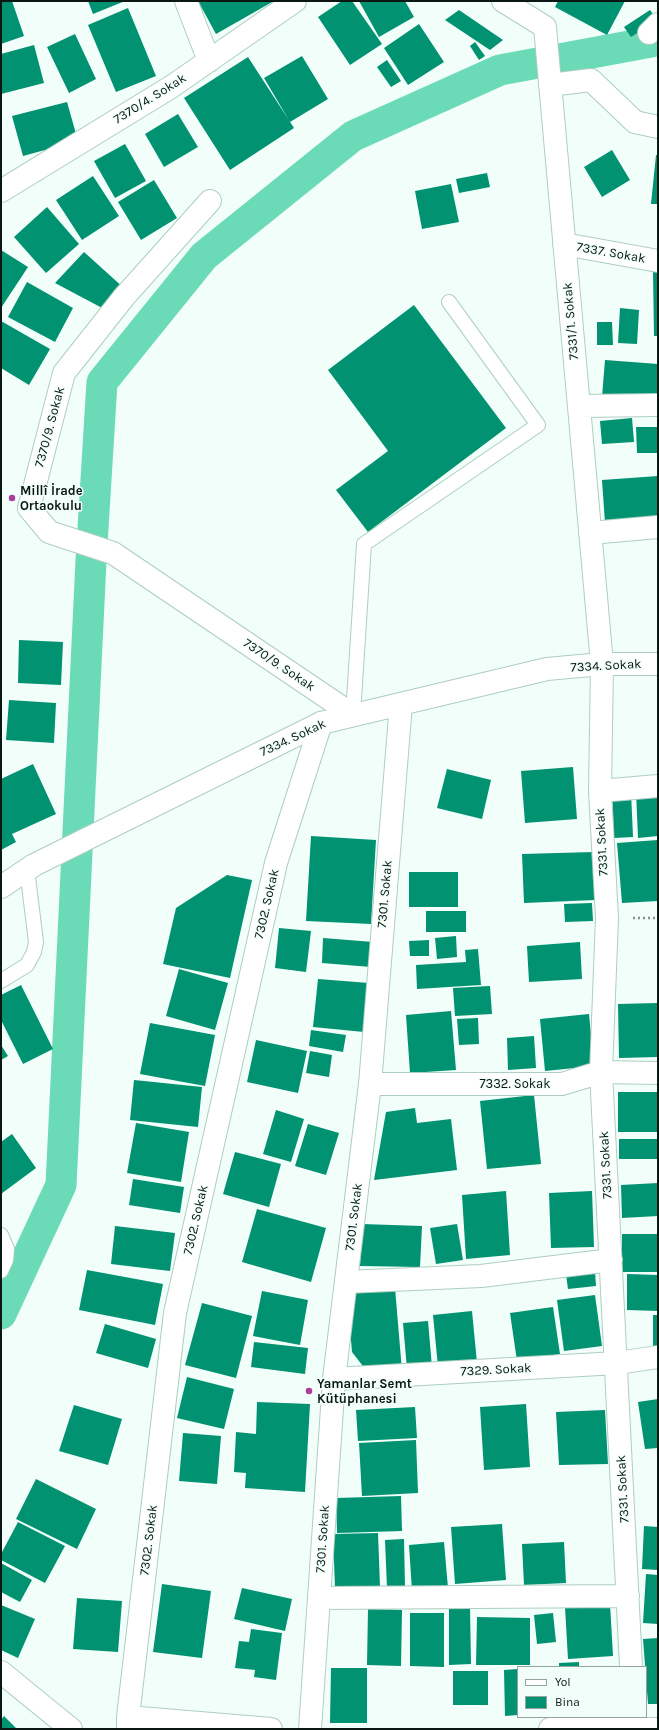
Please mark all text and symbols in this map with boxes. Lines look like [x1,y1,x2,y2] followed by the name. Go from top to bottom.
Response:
[111,70,189,128] street label: 7370/4. Sokak
[575,239,647,267] street label: 7337. Sokak
[560,282,582,360] street label: 7331/1. Sokak
[32,385,68,469] street label: 7370/9. Sokak
[20,483,83,514] place label: Millî İrade Ortaokulu
[7,493,17,503] marker: Millî İrade Ortaokulu
[240,635,318,695] street label: 7370/9. Sokak
[570,656,642,676] street label: 7334. Sokak
[258,716,328,760] street label: 7334. Sokak
[592,808,612,876] street label: 7331. Sokak
[374,859,396,929] street label: 7301. Sokak
[251,868,283,940] street label: 7302. Sokak
[479,1076,551,1092] street label: 7332. Sokak
[596,1131,616,1199] street label: 7331. Sokak
[342,1182,366,1252] street label: 7301. Sokak
[180,1184,212,1256] street label: 7302. Sokak
[460,1360,532,1380] street label: 7329. Sokak
[317,1376,412,1407] place label: Yamanlar Semt Kütüphanesi
[304,1386,314,1396] marker: Yamanlar Semt Kütüphanesi
[613,1455,633,1523] street label: 7331. Sokak
[137,1504,161,1576] street label: 7302. Sokak
[313,1505,333,1573] street label: 7301. Sokak
[517,1666,647,1718] legend
[555,1675,571,1689] text: Yol
[555,1695,580,1709] text: Bina

